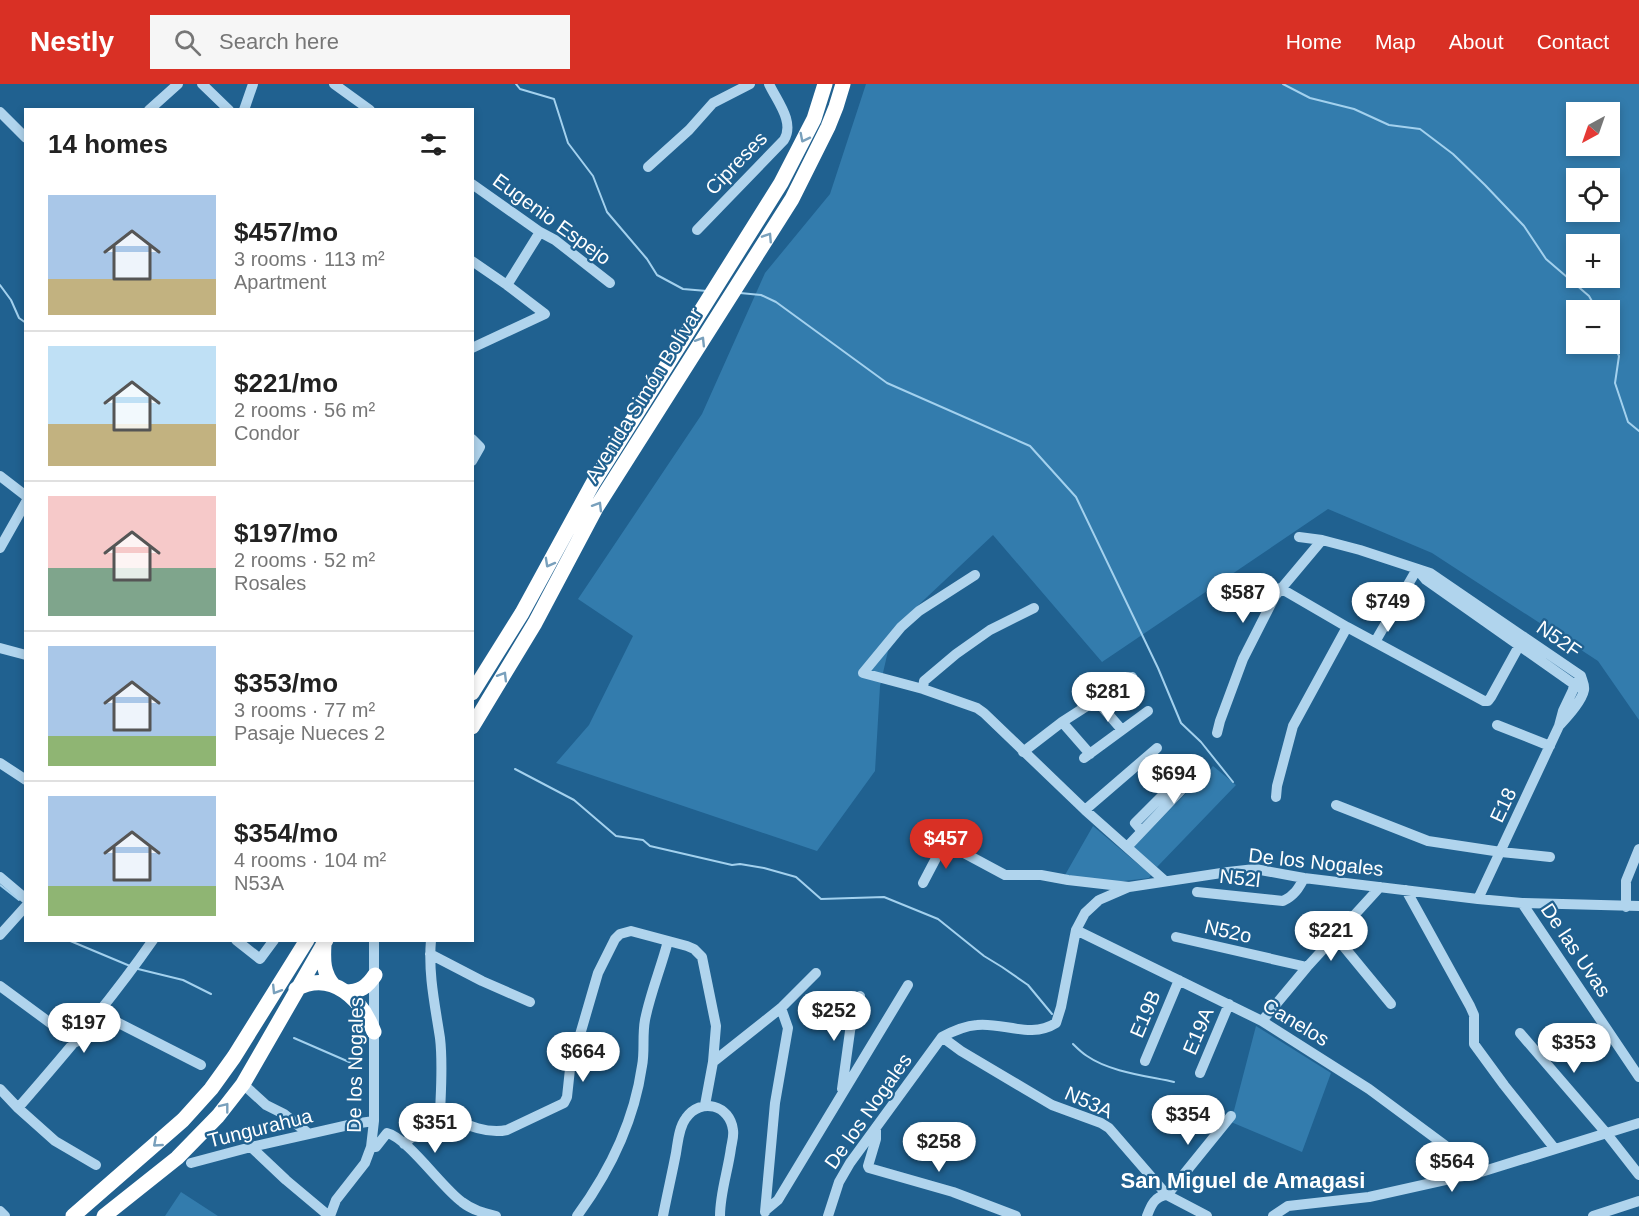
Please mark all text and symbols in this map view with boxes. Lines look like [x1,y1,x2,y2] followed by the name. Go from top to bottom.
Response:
[150,15,570,69] search box
[30,26,114,57] text: Nestly
[171,26,204,59] icon: search
[219,29,339,54] text: Search here
[1286,30,1342,53] text: Home
[1375,30,1416,53] text: Map
[1449,30,1504,53] text: About
[1537,30,1609,53] text: Contact
[1566,102,1620,156] north arrow
[1566,102,1620,354] map controls
[701,127,771,199] street label: Cipreses
[417,128,450,161] icon: filters
[48,129,168,159] text: 14 homes
[800,132,812,143] one-way arrow
[1566,168,1620,222] button: locate
[489,169,615,269] street label: Eugenio Espejo
[234,217,338,247] text: $457/mo
[96,219,168,291] icon: home
[760,233,772,243] one-way arrow
[1566,234,1620,288] button: +
[234,248,385,270] text: 3 rooms · 113 m²
[234,271,326,293] text: Apartment
[1566,300,1620,354] button: −
[580,303,706,486] street label: Avenida Simón Bolívar
[694,337,706,347] one-way arrow
[234,368,338,398] text: $221/mo
[96,370,168,442] icon: home
[234,399,375,421] text: 2 rooms · 56 m²
[234,422,300,444] text: Condor
[591,502,602,512] one-way arrow
[234,518,338,548] text: $197/mo
[96,520,168,592] icon: home
[234,549,375,571] text: 2 rooms · 52 m²
[545,557,556,567] one-way arrow
[234,572,306,594] text: Rosales
[1207,573,1279,624] pin: $587
[1221,581,1265,603] text: $587
[1352,582,1424,633] pin: $749
[1366,590,1410,612] text: $749
[1533,616,1585,662] street label: N52F
[234,668,338,698] text: $353/mo
[96,670,168,742] icon: home
[495,672,507,682] one-way arrow
[1072,672,1144,723] pin: $281
[1086,680,1130,702] text: $281
[234,699,375,721] text: 3 rooms · 77 m²
[234,722,385,744] text: Pasaje Nueces 2
[1138,754,1210,805] pin: $694
[1152,762,1196,784] text: $694
[1486,784,1520,826] street label: E18
[234,818,338,848] text: $354/mo
[910,819,982,870] pin: $457
[96,820,168,892] icon: home
[924,827,968,849] text: $457
[1247,844,1385,880] street label: De los Nogales
[234,849,386,871] text: 4 rooms · 104 m²
[1218,865,1262,891] street label: N52l
[234,872,284,894] text: N53A
[1537,899,1615,1001] street label: De las Uvas
[1295,911,1367,962] pin: $221
[1202,915,1254,947] street label: N52o
[1309,919,1353,941] text: $221
[271,984,283,994] one-way arrow
[1125,987,1165,1041] street label: E19B
[798,991,870,1042] pin: $252
[1259,994,1333,1050] street label: Canelos
[343,997,367,1133] street label: De los Nogales
[812,999,856,1021] text: $252
[48,1003,120,1054] pin: $197
[1178,1004,1218,1058] street label: E19A
[62,1011,106,1033] text: $197
[1538,1023,1610,1074] pin: $353
[1552,1031,1596,1053] text: $353
[547,1032,619,1083] pin: $664
[561,1040,605,1062] text: $664
[820,1049,916,1173] street label: De los Nogales
[1062,1082,1117,1122] street label: N53A
[1152,1095,1224,1146] pin: $354
[218,1103,229,1114] one-way arrow
[399,1103,471,1154] pin: $351
[1166,1103,1210,1125] text: $354
[205,1104,315,1152] street label: Tungurahua
[413,1111,457,1133] text: $351
[903,1122,975,1173] pin: $258
[917,1130,961,1152] text: $258
[153,1136,163,1147] one-way arrow
[1416,1142,1488,1193] pin: $564
[1430,1150,1474,1172] text: $564
[1121,1168,1365,1193] district label: San Miguel de Amagasi

